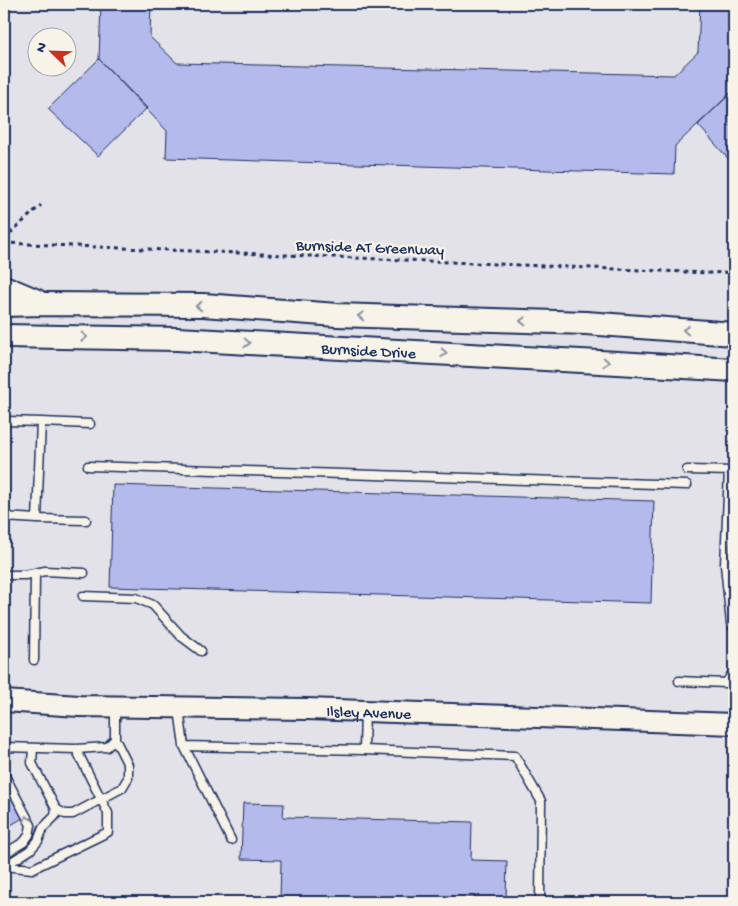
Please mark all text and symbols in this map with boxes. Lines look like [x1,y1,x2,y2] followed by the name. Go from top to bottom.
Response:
[28,28,78,78] north arrow
[33,40,52,55] text: N
[295,237,444,262] street label: Burnside AT Greenway
[195,300,203,311] one-way arrow
[357,310,365,321] one-way arrow
[519,316,527,326] one-way arrow
[681,325,689,336] one-way arrow
[80,332,88,342] one-way arrow
[243,337,251,348] one-way arrow
[320,341,417,365] street label: Burnside Drive
[440,348,448,359] one-way arrow
[602,356,610,367] one-way arrow
[326,704,412,726] street label: Ilsley Avenue
[23,816,33,824] one-way arrow

